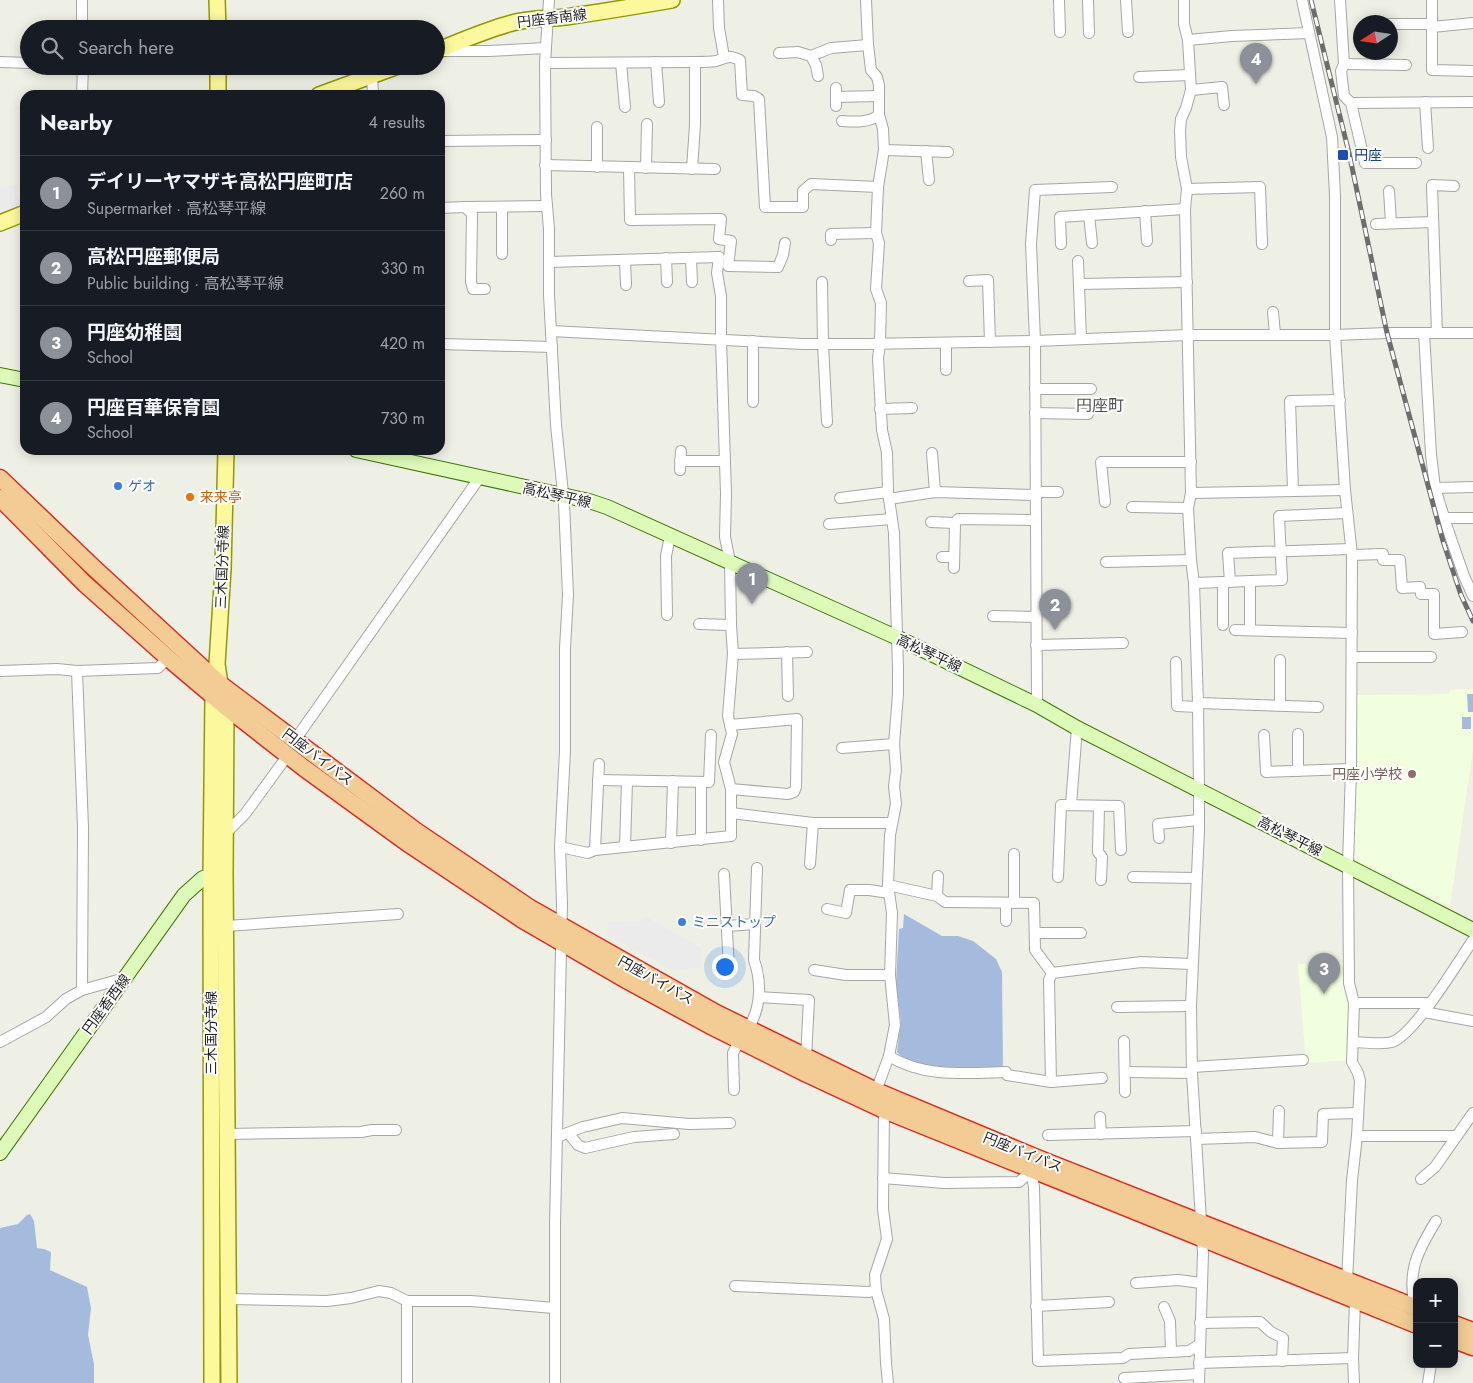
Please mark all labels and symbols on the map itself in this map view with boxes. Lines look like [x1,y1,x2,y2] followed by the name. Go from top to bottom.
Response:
[516,4,588,32] street label: 円座香南線
[1353,15,1398,60] north arrow
[1240,43,1272,84] pin: 4
[1354,145,1382,165] place label: 円座
[1336,148,1350,162] marker: 円座
[1076,394,1124,417] district label: 円座町
[128,476,156,496] place label: ゲオ
[521,477,593,513] street label: 高松琴平線
[112,480,124,492] marker: ゲオ
[200,487,242,507] place label: 来来亭
[184,491,196,503] marker: 来来亭
[211,525,233,609] street label: 三木国分寺線
[736,563,768,604] pin: 1
[1039,589,1071,630] pin: 2
[893,629,965,677] street label: 高松琴平線
[279,724,357,790] street label: 円座バイパス
[1332,764,1402,784] place label: 円座小学校
[1406,768,1418,780] marker: 円座小学校
[1254,811,1326,861] street label: 高松琴平線
[692,912,776,932] place label: ミニストップ
[676,916,688,928] marker: ミニストップ
[615,951,697,1009] street label: 円座バイパス
[1308,953,1340,994] pin: 3
[712,954,738,980] your location
[77,970,135,1038] street label: 円座香西線
[201,991,221,1075] street label: 三木国分寺線
[980,1127,1066,1177] street label: 円座バイパス

